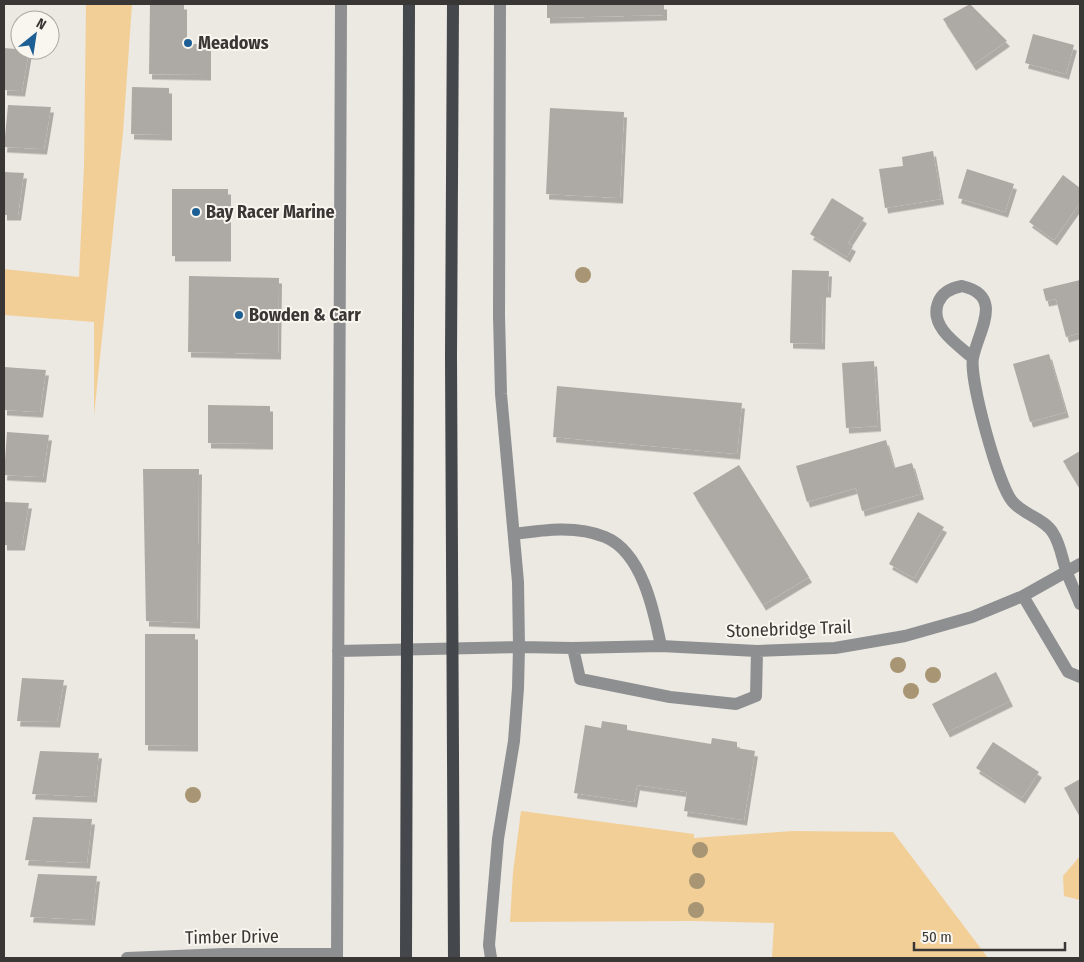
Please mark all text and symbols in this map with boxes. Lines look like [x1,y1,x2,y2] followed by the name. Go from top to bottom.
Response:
[10,10,60,60] north arrow
[33,15,49,34] text: N
[198,32,269,54] place label: Meadows
[182,37,194,49] marker: Meadows
[206,201,335,223] place label: Bay Racer Marine
[190,206,202,218] marker: Bay Racer Marine
[249,304,361,326] place label: Bowden & Carr
[233,309,245,321] marker: Bowden & Carr
[726,616,852,642] street label: Stonebridge Trail
[914,920,1065,952] scale bar
[185,925,279,949] street label: Timber Drive
[922,928,952,946] text: 50 m

